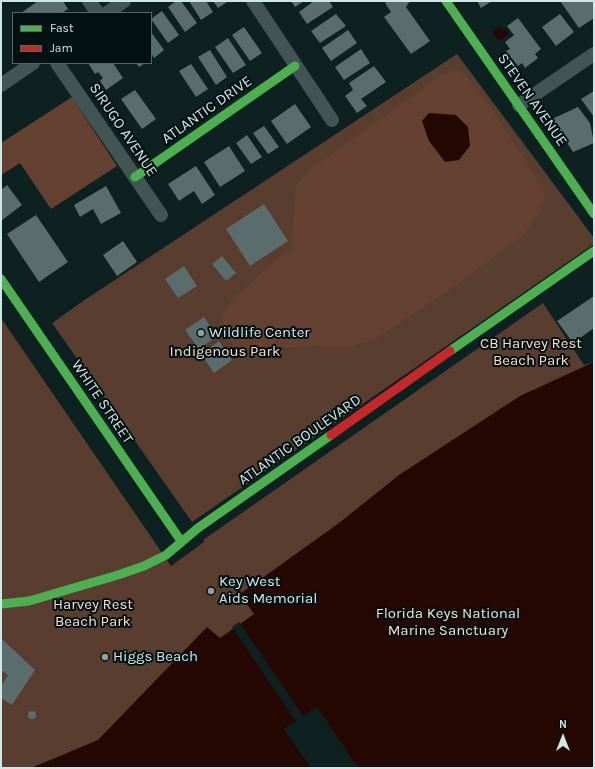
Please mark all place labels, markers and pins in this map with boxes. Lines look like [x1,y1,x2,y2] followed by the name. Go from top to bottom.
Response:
[209,324,310,342] place label: Wildlife Center
[196,328,206,338] marker: Wildlife Center
[219,573,317,608] place label: Key West Aids Memorial
[206,586,216,596] marker: Key West Aids Memorial
[113,648,198,666] place label: Higgs Beach
[100,652,110,662] marker: Higgs Beach

